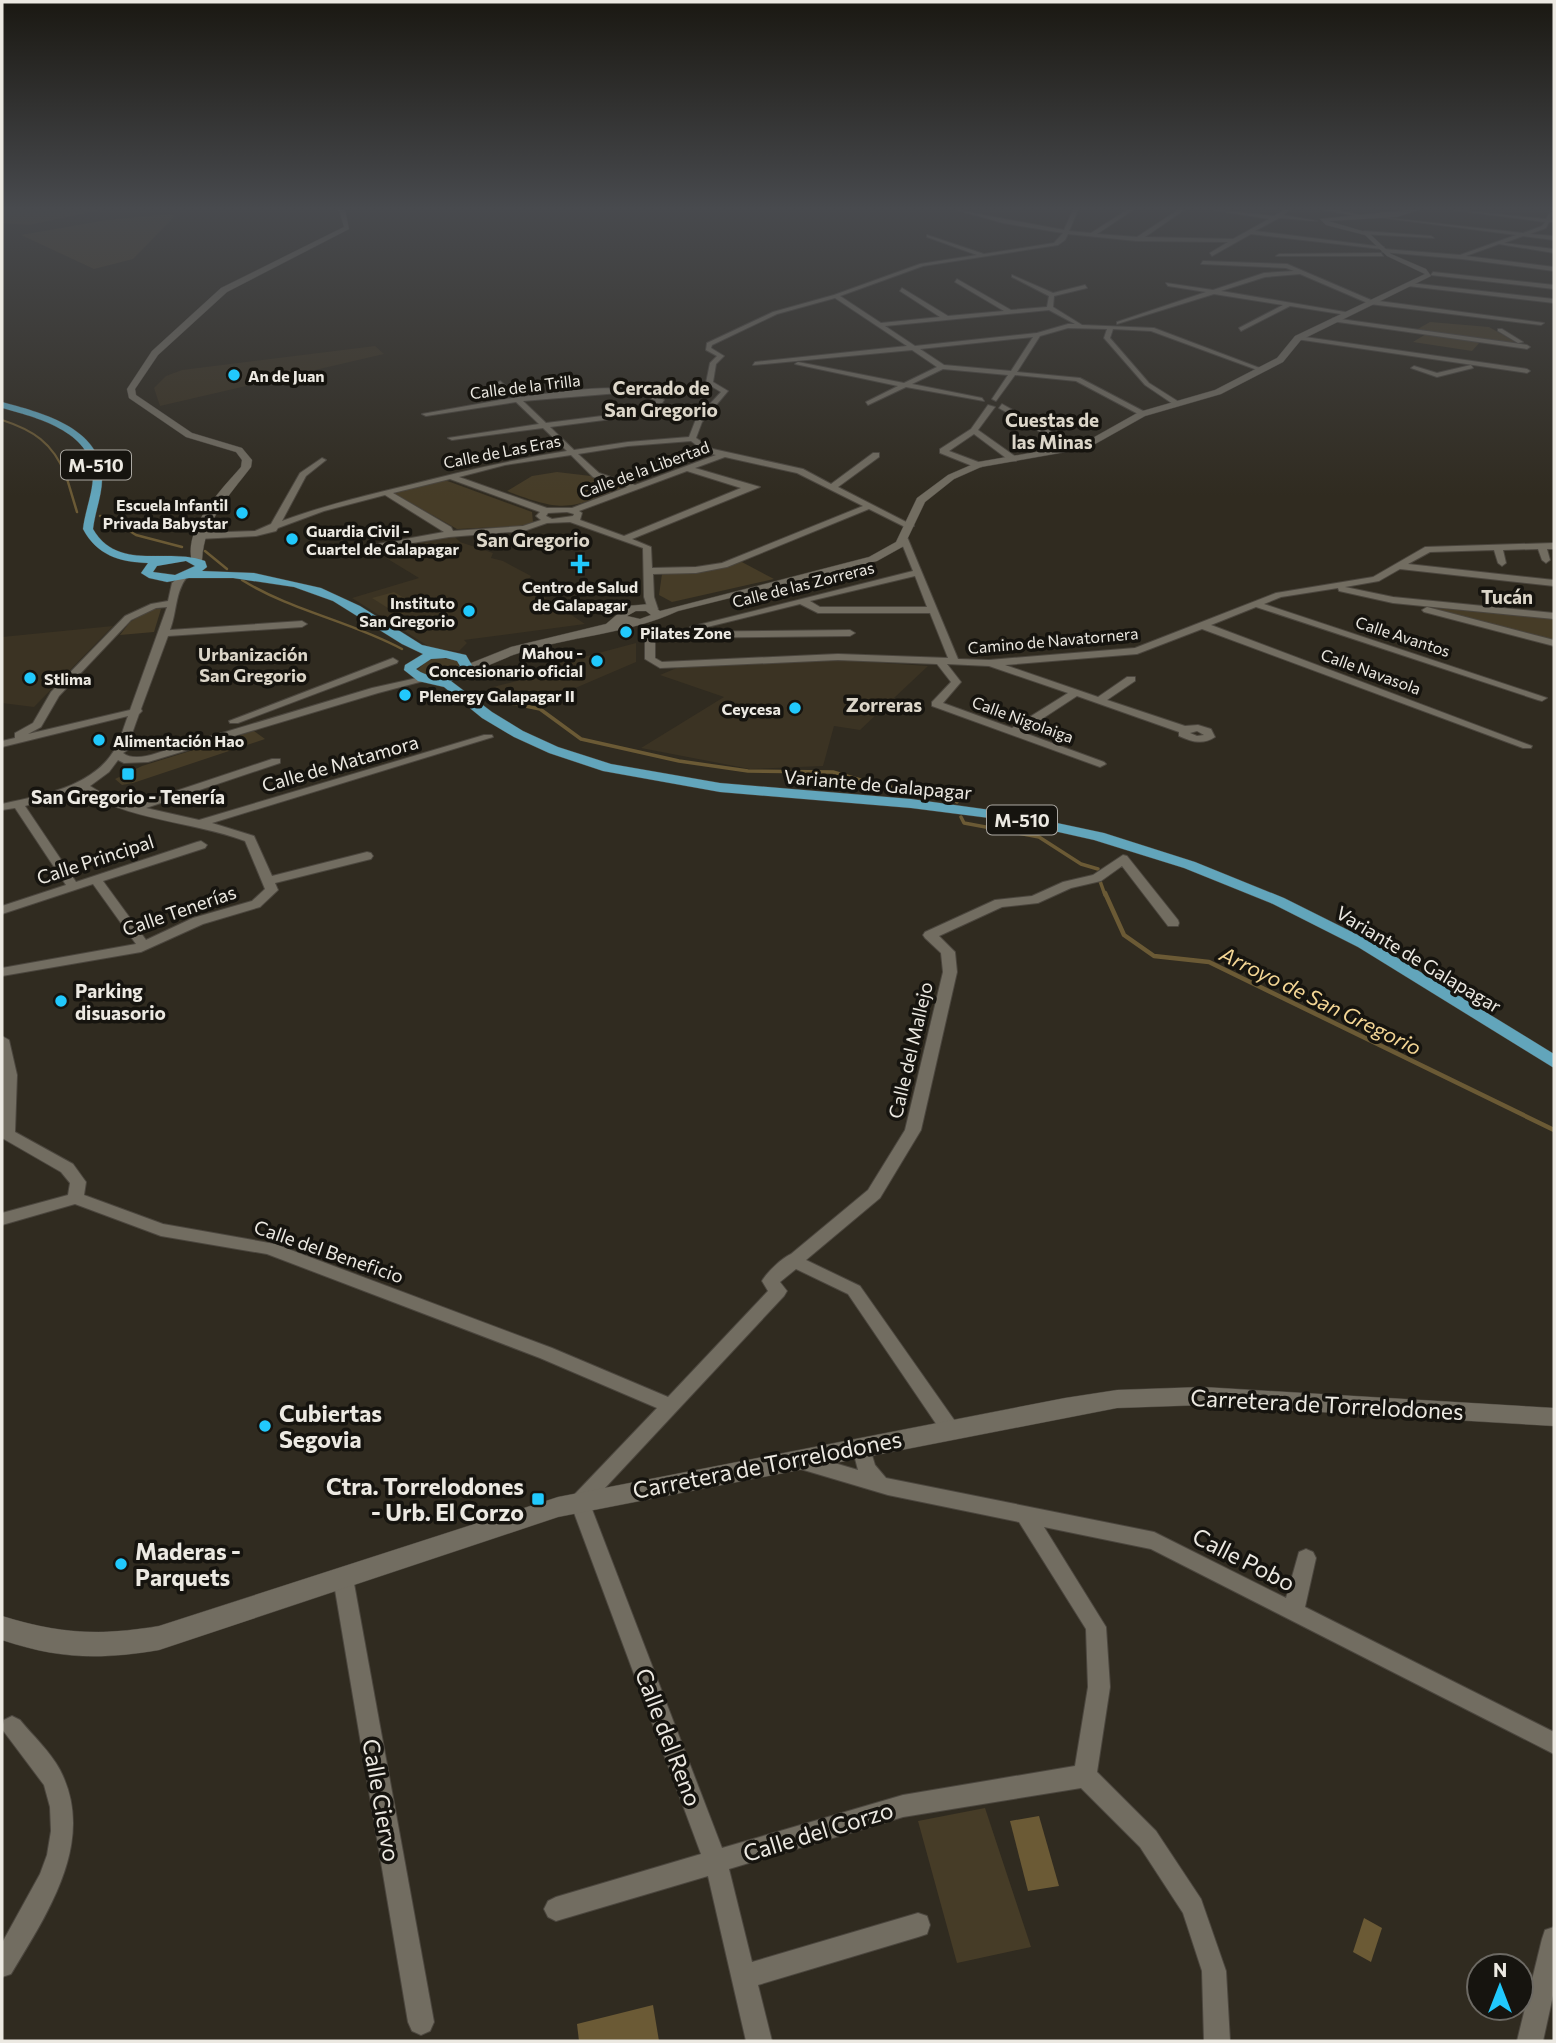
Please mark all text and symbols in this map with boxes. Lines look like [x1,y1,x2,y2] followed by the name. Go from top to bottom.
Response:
[248,366,325,385] place label: An de Juan
[226,367,242,383] marker: An de Juan
[469,370,581,402] street label: Calle de la Trilla
[604,376,718,421] district label: Cercado de San Gregorio
[1005,408,1099,453] district label: Cuestas de las Minas
[442,430,562,472] street label: Calle de Las Eras
[576,437,712,501] street label: Calle de la Libertad
[61,450,131,480] road number: M-510
[103,495,228,532] place label: Escuela Infantil Privada Babystar
[234,505,250,521] marker: Escuela Infantil Privada Babystar
[306,521,459,558] place label: Guardia Civil - Cuartel de Galapagar
[476,528,590,551] district label: San Gregorio
[284,531,300,547] marker: Guardia Civil - Cuartel de Galapagar
[570,554,590,574] marker: Centro de Salud de Galapagar
[730,557,876,611] street label: Calle de las Zorreras
[522,577,638,614] place label: Centro de Salud de Galapagar
[1481,585,1533,608] district label: Tucán
[359,593,455,630] place label: Instituto San Gregorio
[461,603,477,619] marker: Instituto San Gregorio
[1353,612,1453,660] street label: Calle Avantos
[640,623,732,642] place label: Pilates Zone
[967,623,1139,657] street label: Camino de Navatornera
[618,624,634,640] marker: Pilates Zone
[198,643,308,686] district label: Urbanización San Gregorio
[429,643,583,680] place label: Mahou - Concesionario oficial
[1318,644,1424,698] street label: Calle Navasola
[589,653,605,669] marker: Mahou - Concesionario oficial
[44,669,91,688] place label: Stlima
[22,670,38,686] marker: Stlima
[419,686,575,705] place label: Plenergy Galapagar II
[397,687,413,703] marker: Plenergy Galapagar II
[970,692,1076,746] street label: Calle Nigolaiga
[846,693,922,716] district label: Zorreras
[721,699,781,718] place label: Ceycesa
[787,700,803,716] marker: Ceycesa
[259,730,421,796] street label: Calle de Matamora
[113,731,245,750] place label: Alimentación Hao
[91,732,107,748] marker: Alimentación Hao
[783,764,973,804] street label: Variante de Galapagar
[120,766,136,782] marker: San Gregorio - Tenería
[31,785,225,808] place label: San Gregorio - Tenería
[987,806,1057,834] road number: M-510
[34,829,156,889] street label: Calle Principal
[119,880,239,940] street label: Calle Tenerías
[1332,901,1506,1018] street label: Variante de Galapagar
[1215,940,1426,1060] water label: Arroyo de San Gregorio
[75,979,166,1024] place label: Parking disuasorio
[883,979,937,1121] street label: Calle del Mallejo
[53,993,69,1009] marker: Parking disuasorio
[251,1215,407,1287] street label: Calle del Beneficio
[1190,1383,1464,1425] street label: Carretera de Torrelodones
[279,1399,382,1453] place label: Cubiertas Segovia
[257,1418,273,1434] marker: Cubiertas Segovia
[630,1424,904,1504] street label: Carretera de Torrelodones
[326,1472,524,1526] place label: Ctra. Torrelodones - Urb. El Corzo
[530,1491,546,1507] marker: Ctra. Torrelodones - Urb. El Corzo
[1188,1521,1300,1597] street label: Calle Pobo
[135,1537,241,1591] place label: Maderas - Parquets
[113,1556,129,1572] marker: Maderas - Parquets
[630,1664,708,1810] street label: Calle del Reno
[357,1736,407,1864] street label: Calle Ciervo
[740,1795,896,1867] street label: Calle del Corzo
[1465,1952,1535,2022] north arrow
[1493,1958,1507,1981] text: N

